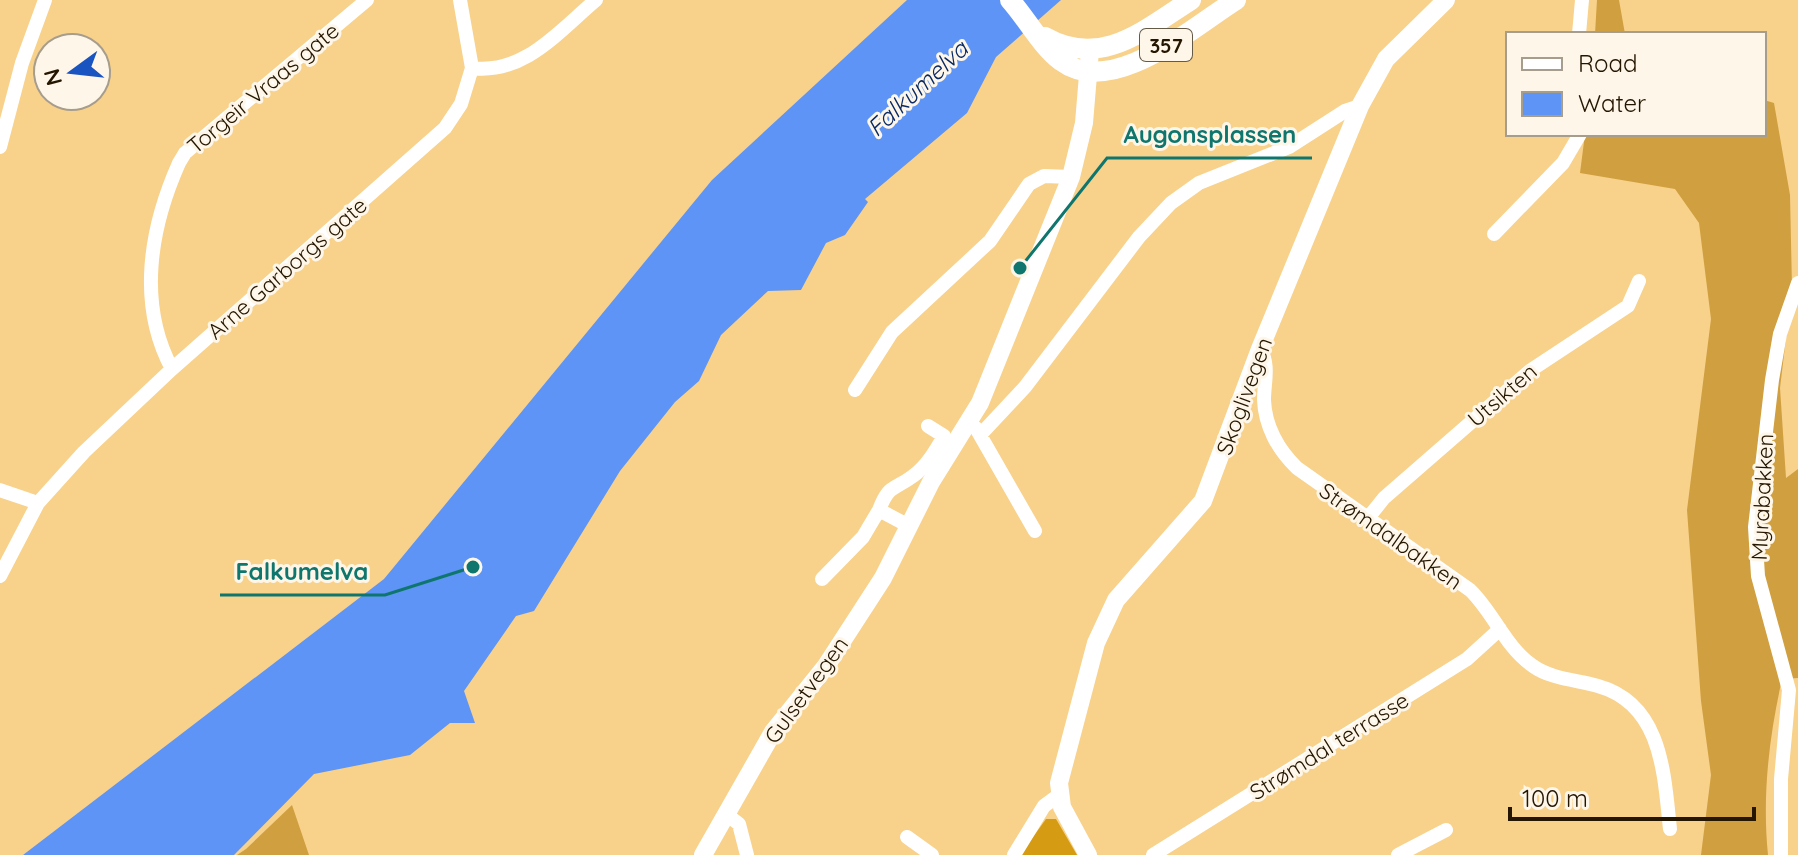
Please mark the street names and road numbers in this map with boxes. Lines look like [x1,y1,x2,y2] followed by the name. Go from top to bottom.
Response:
[181,16,345,160] street label: Torgeir Vraas gate
[1140,29,1192,61] road number: 357
[201,191,373,345] street label: Arne Garborgs gate
[1210,334,1278,458] street label: Skoglivegen
[1462,357,1542,433] street label: Utsikten
[1745,433,1779,561] street label: Myrabakken
[1314,476,1468,596] street label: Strømdalbakken
[758,631,854,749] street label: Gulsetvegen
[1244,686,1414,806] street label: Strømdal terrasse

